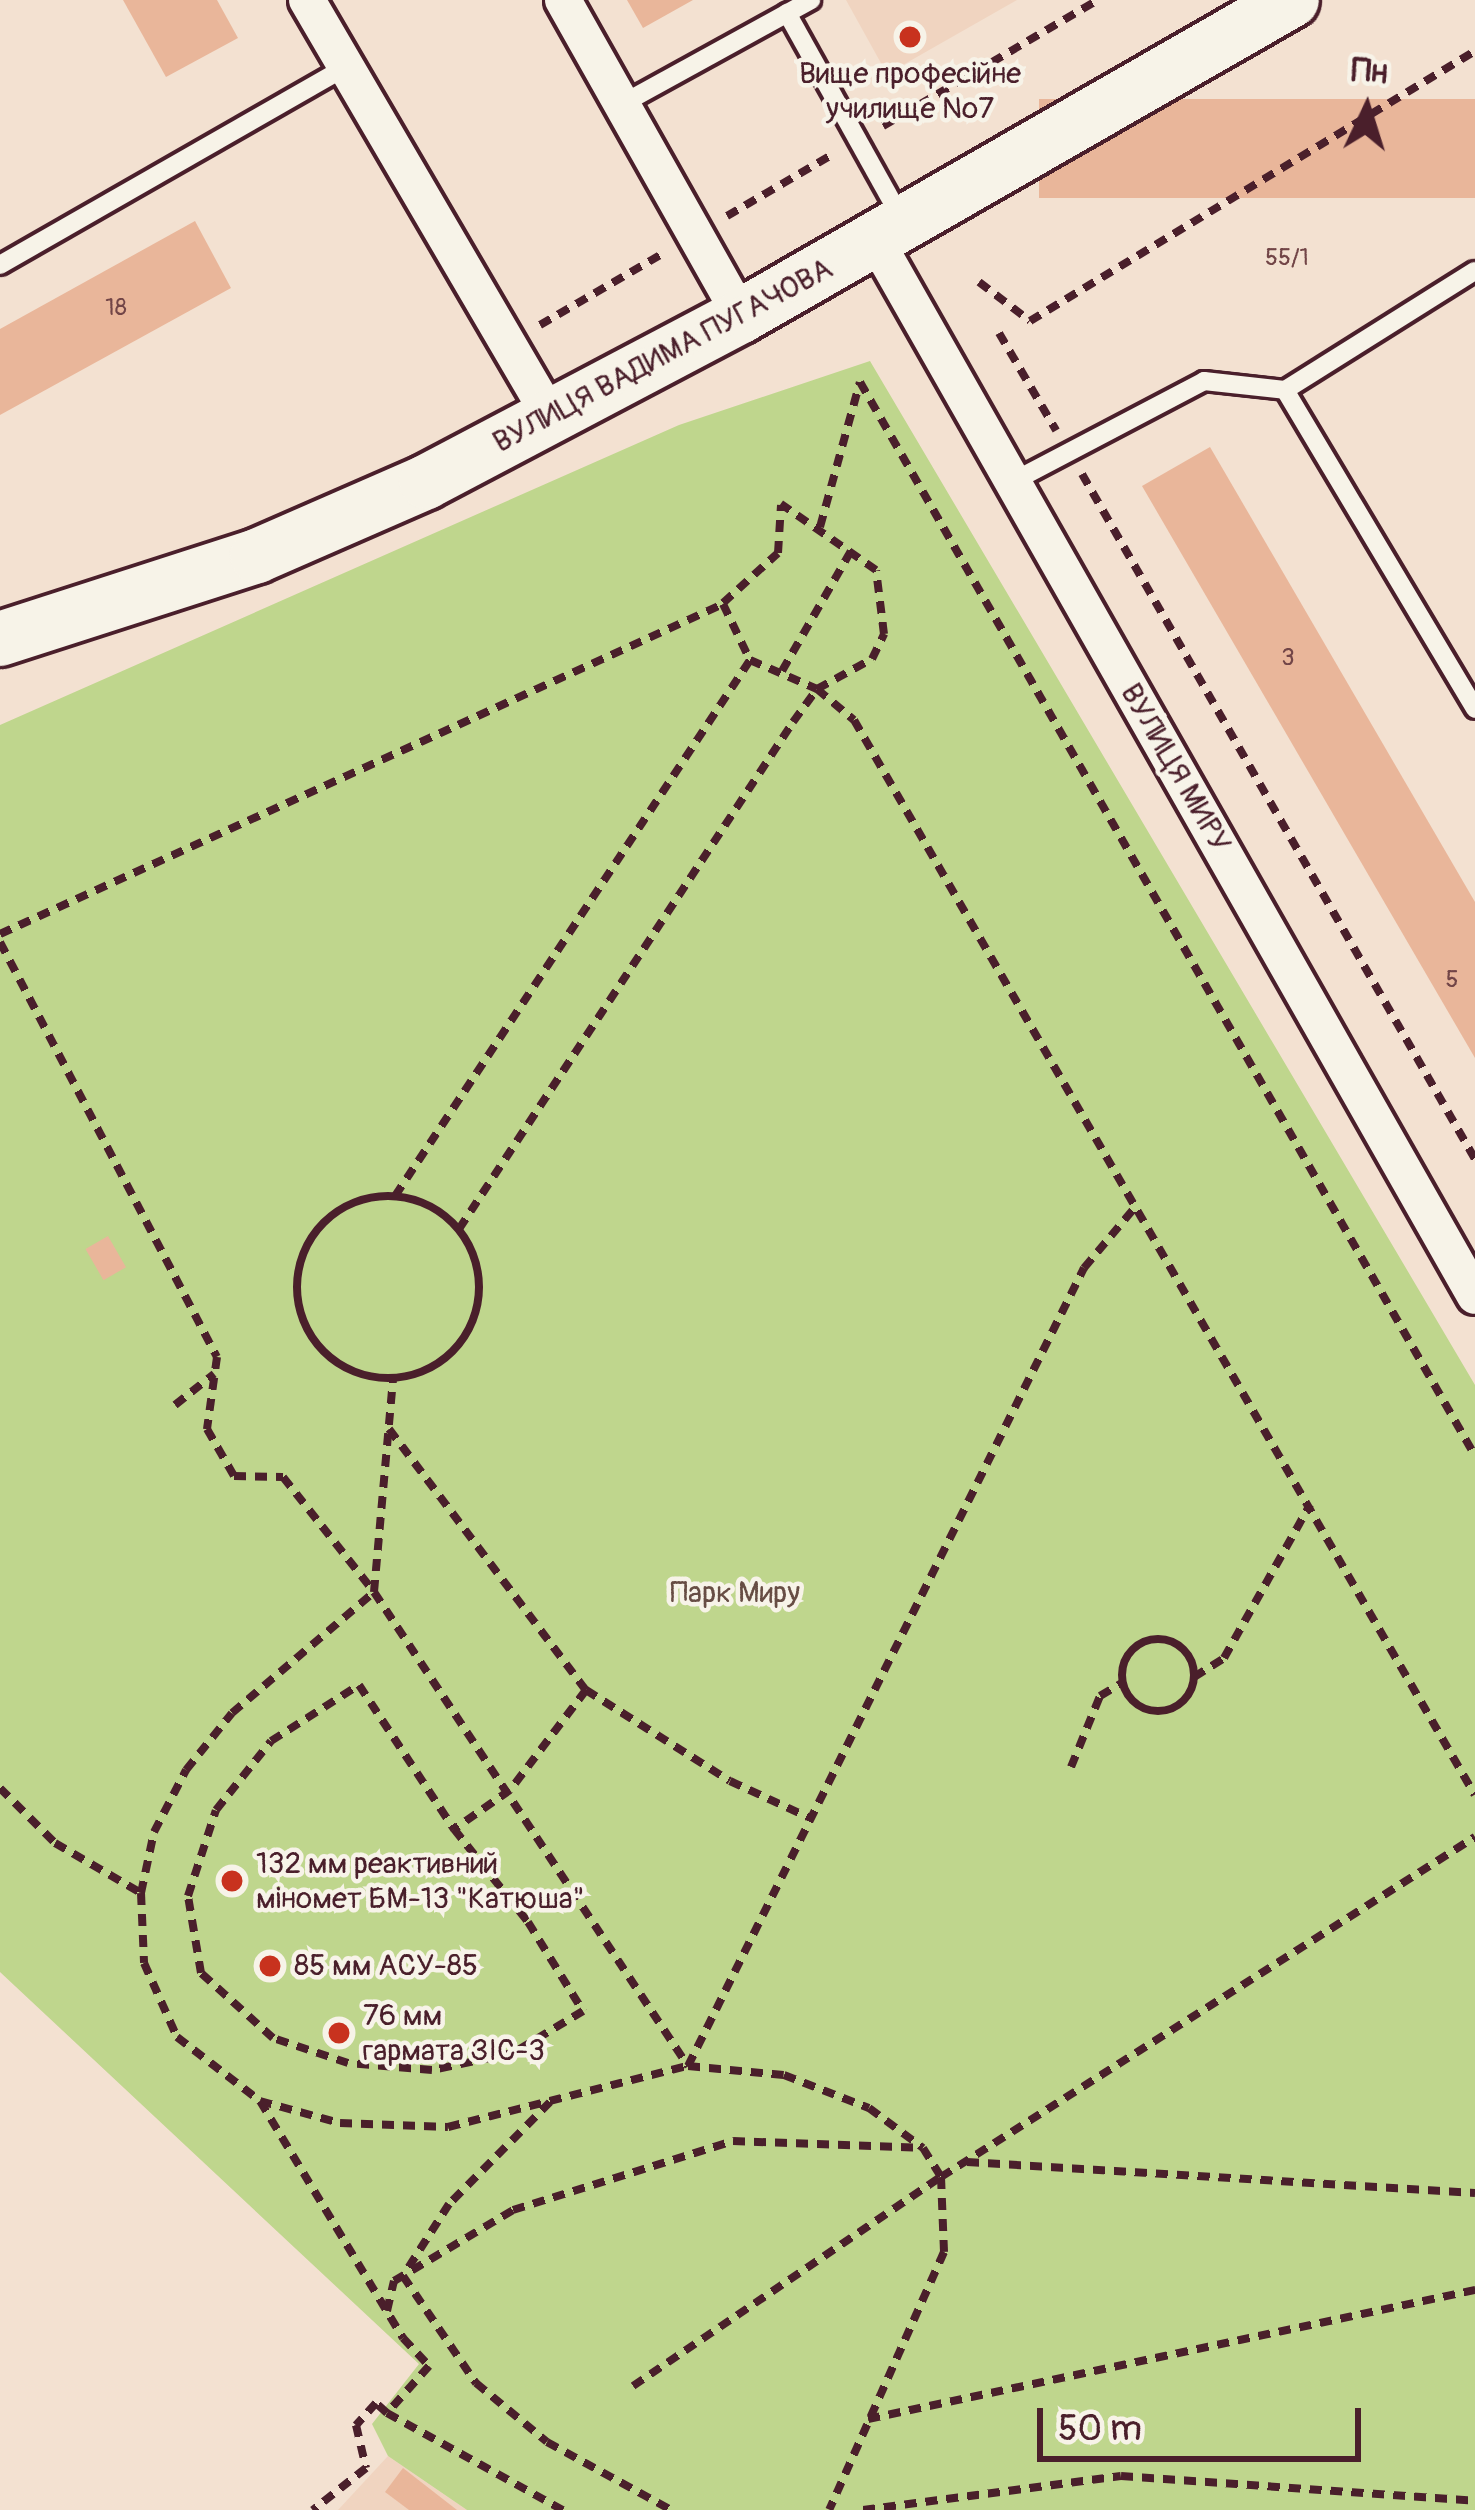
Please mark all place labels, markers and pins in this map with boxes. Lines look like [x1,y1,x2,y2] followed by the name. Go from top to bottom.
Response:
[897,24,923,50] marker: Вище професійне училище №7
[799,56,1021,127] place label: Вище професійне училище №7
[256,1846,585,1916] place label: 132 мм реактивний міномет БМ-13 "Катюша"
[219,1868,245,1894] marker: 132 мм реактивний міномет БМ-13 "Катюша"
[294,1948,478,1984] place label: 85 мм АСУ-85
[257,1953,283,1979] marker: 85 мм АСУ-85
[363,1998,545,2068] place label: 76 мм гармата ЗІС-3
[326,2020,352,2046] marker: 76 мм гармата ЗІС-3

